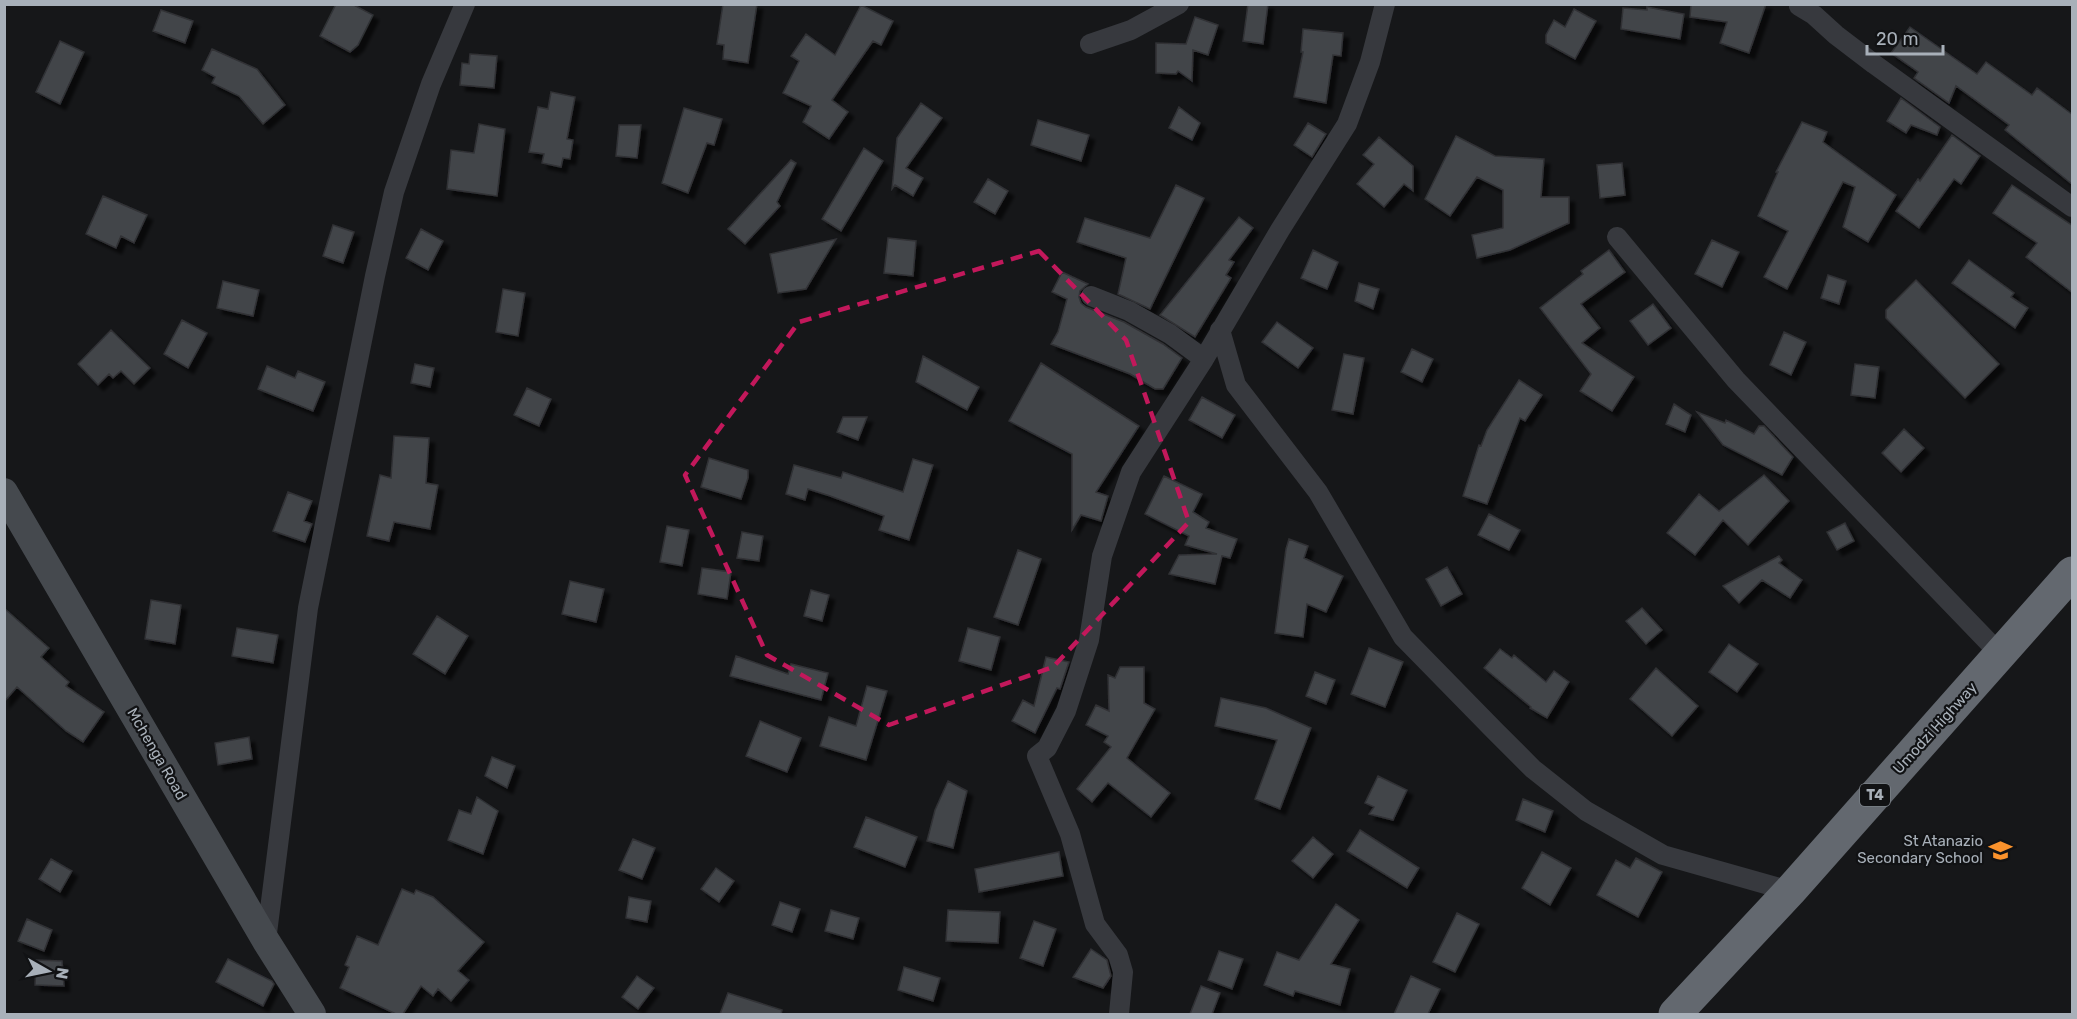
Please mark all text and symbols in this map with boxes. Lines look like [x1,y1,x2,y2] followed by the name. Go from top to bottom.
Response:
[1867,18,1944,56] scale bar
[1876,28,1918,50] text: 20 m
[1889,679,1981,777] street label: Umodzi Highway
[123,705,191,803] street label: Mchenga Road
[1860,784,1890,806] road number: T4
[1857,832,1983,867] place label: St Atanazio Secondary School
[1988,837,2014,863] school or university icon: St Atanazio Secondary School
[18,941,78,1001] north arrow
[52,966,73,980] text: N

